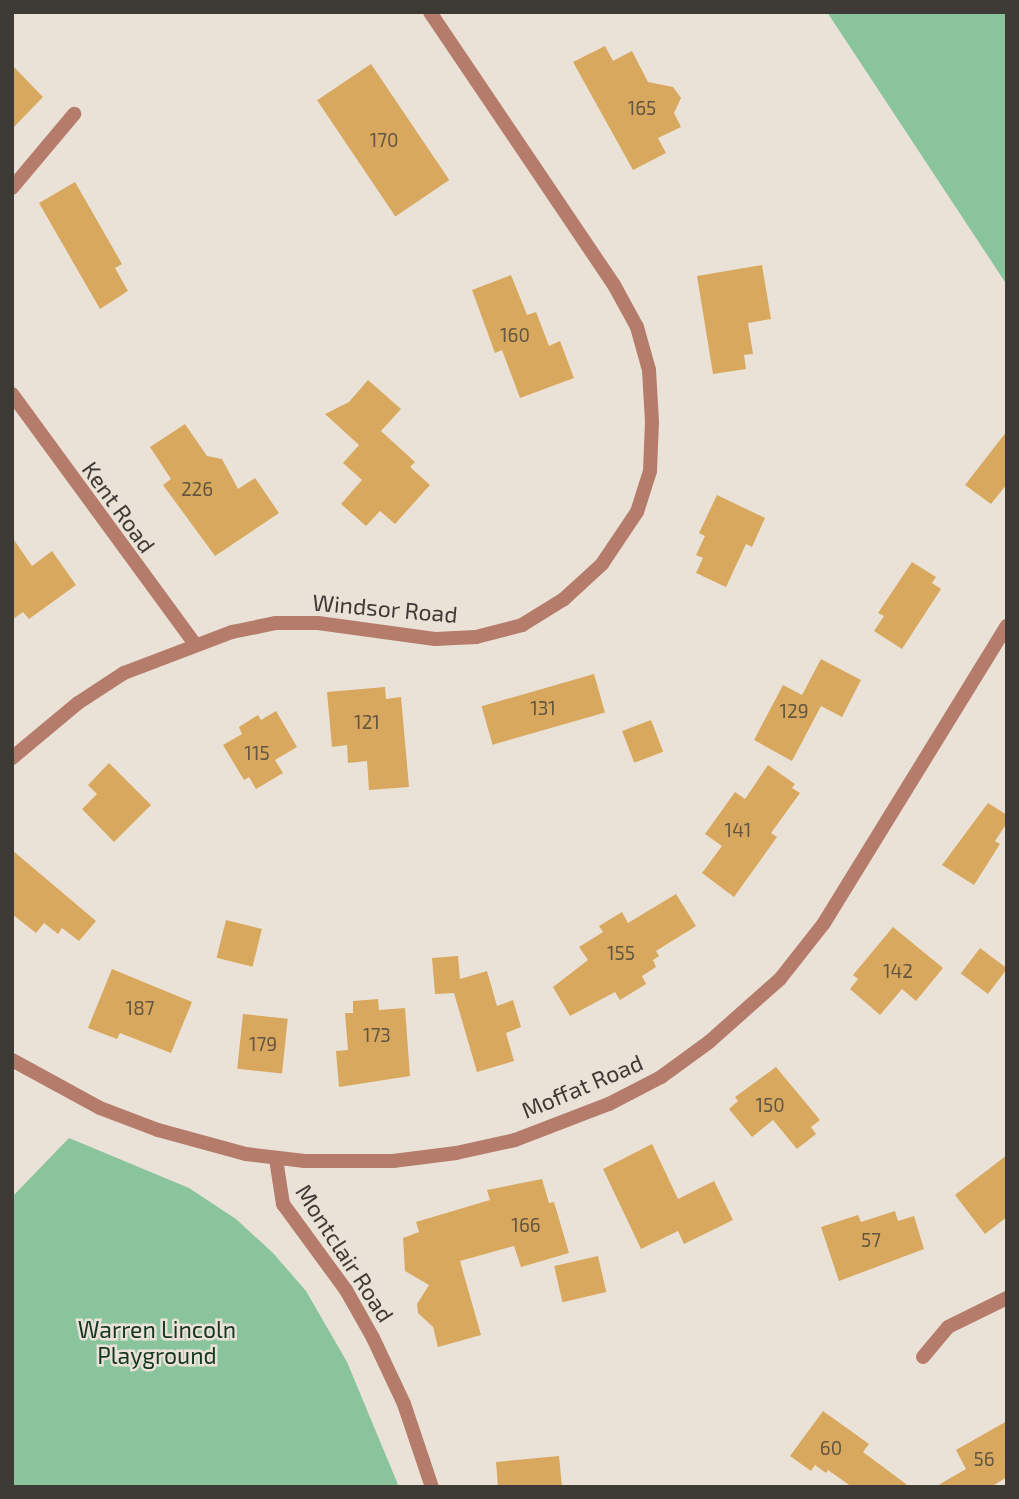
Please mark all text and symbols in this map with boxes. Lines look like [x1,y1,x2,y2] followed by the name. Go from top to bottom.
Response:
[628,97,656,119] house number: 165
[370,129,398,151] house number: 170
[500,324,530,346] house number: 160
[77,456,161,558] street label: Kent Road
[181,478,213,500] house number: 226
[311,588,459,628] street label: Windsor Road
[530,697,556,719] house number: 131
[779,700,809,722] house number: 129
[354,711,380,733] house number: 121
[244,742,270,764] house number: 115
[725,819,751,841] house number: 141
[607,942,635,964] house number: 155
[883,960,913,982] house number: 142
[126,997,154,1019] house number: 187
[363,1024,391,1046] house number: 173
[249,1033,277,1055] house number: 179
[517,1048,647,1124] street label: Moffat Road
[755,1094,785,1116] house number: 150
[290,1179,400,1327] street label: Montclair Road
[511,1214,541,1236] house number: 166
[861,1229,881,1251] house number: 57
[78,1315,236,1369] park label: Warren Lincoln Playground
[820,1437,842,1459] house number: 60
[973,1448,995,1470] house number: 56

